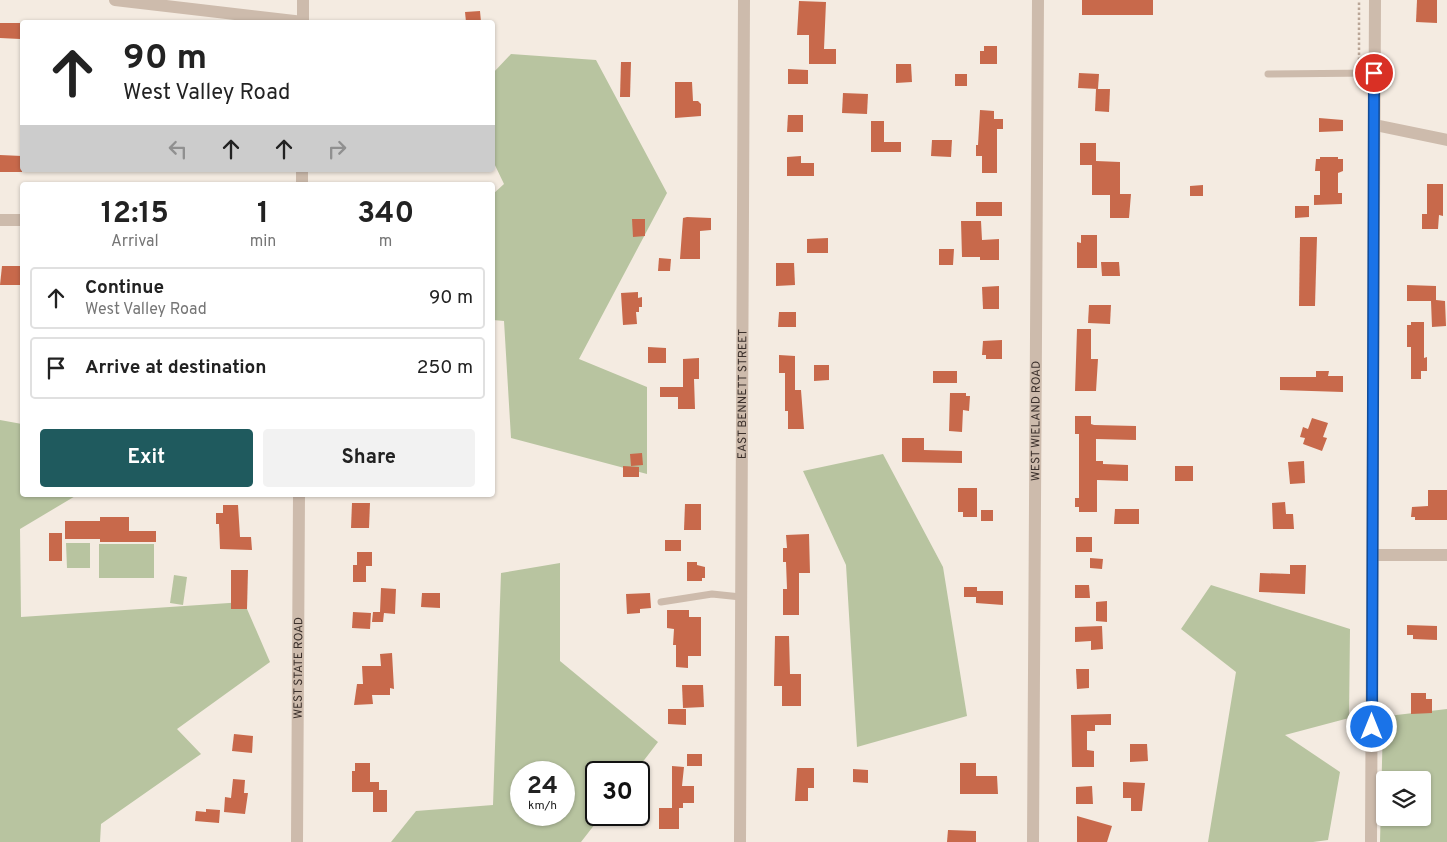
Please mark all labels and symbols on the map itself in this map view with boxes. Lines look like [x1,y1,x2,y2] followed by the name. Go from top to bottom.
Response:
[1353,52,1395,94] pin
[735,329,751,459] street label: EAST BENNETT STREET
[1028,361,1045,481] street label: WEST WIELAND ROAD
[291,617,307,719] street label: WEST STATE ROAD
[1345,700,1397,752] position arrow
[585,761,650,826] speed limit sign: 30

